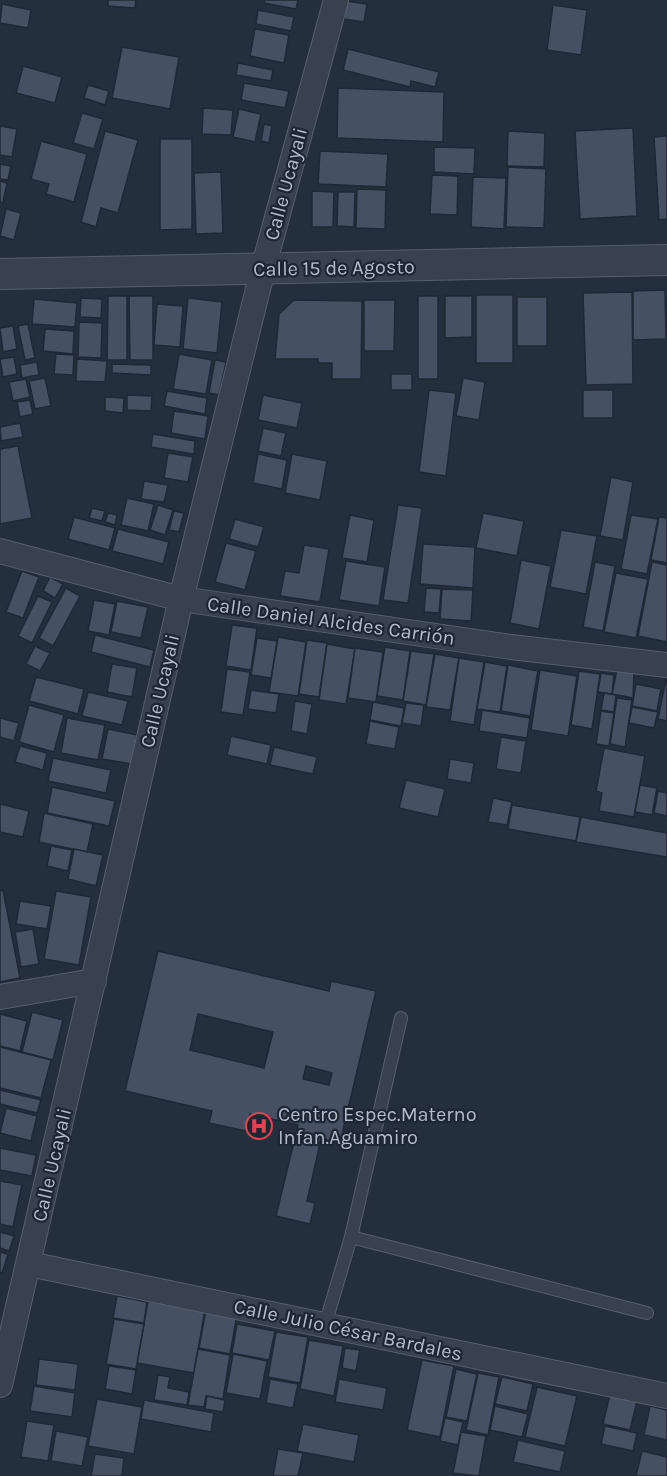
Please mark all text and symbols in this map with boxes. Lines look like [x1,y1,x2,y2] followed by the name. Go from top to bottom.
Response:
[260,125,312,243] street label: Calle Ucayali
[253,255,415,281] street label: Calle 15 de Agosto
[206,592,456,650] street label: Calle Daniel Alcides Carrión
[136,632,184,750] street label: Calle Ucayali
[278,1103,477,1149] place label: Centro Espec.Materno Infan.Aguamiro
[28,1106,76,1224] street label: Calle Ucayali
[244,1111,274,1141] hospital icon: Centro Espec.Materno Infan.Aguamiro
[232,1295,464,1365] street label: Calle Julio César Bardales

